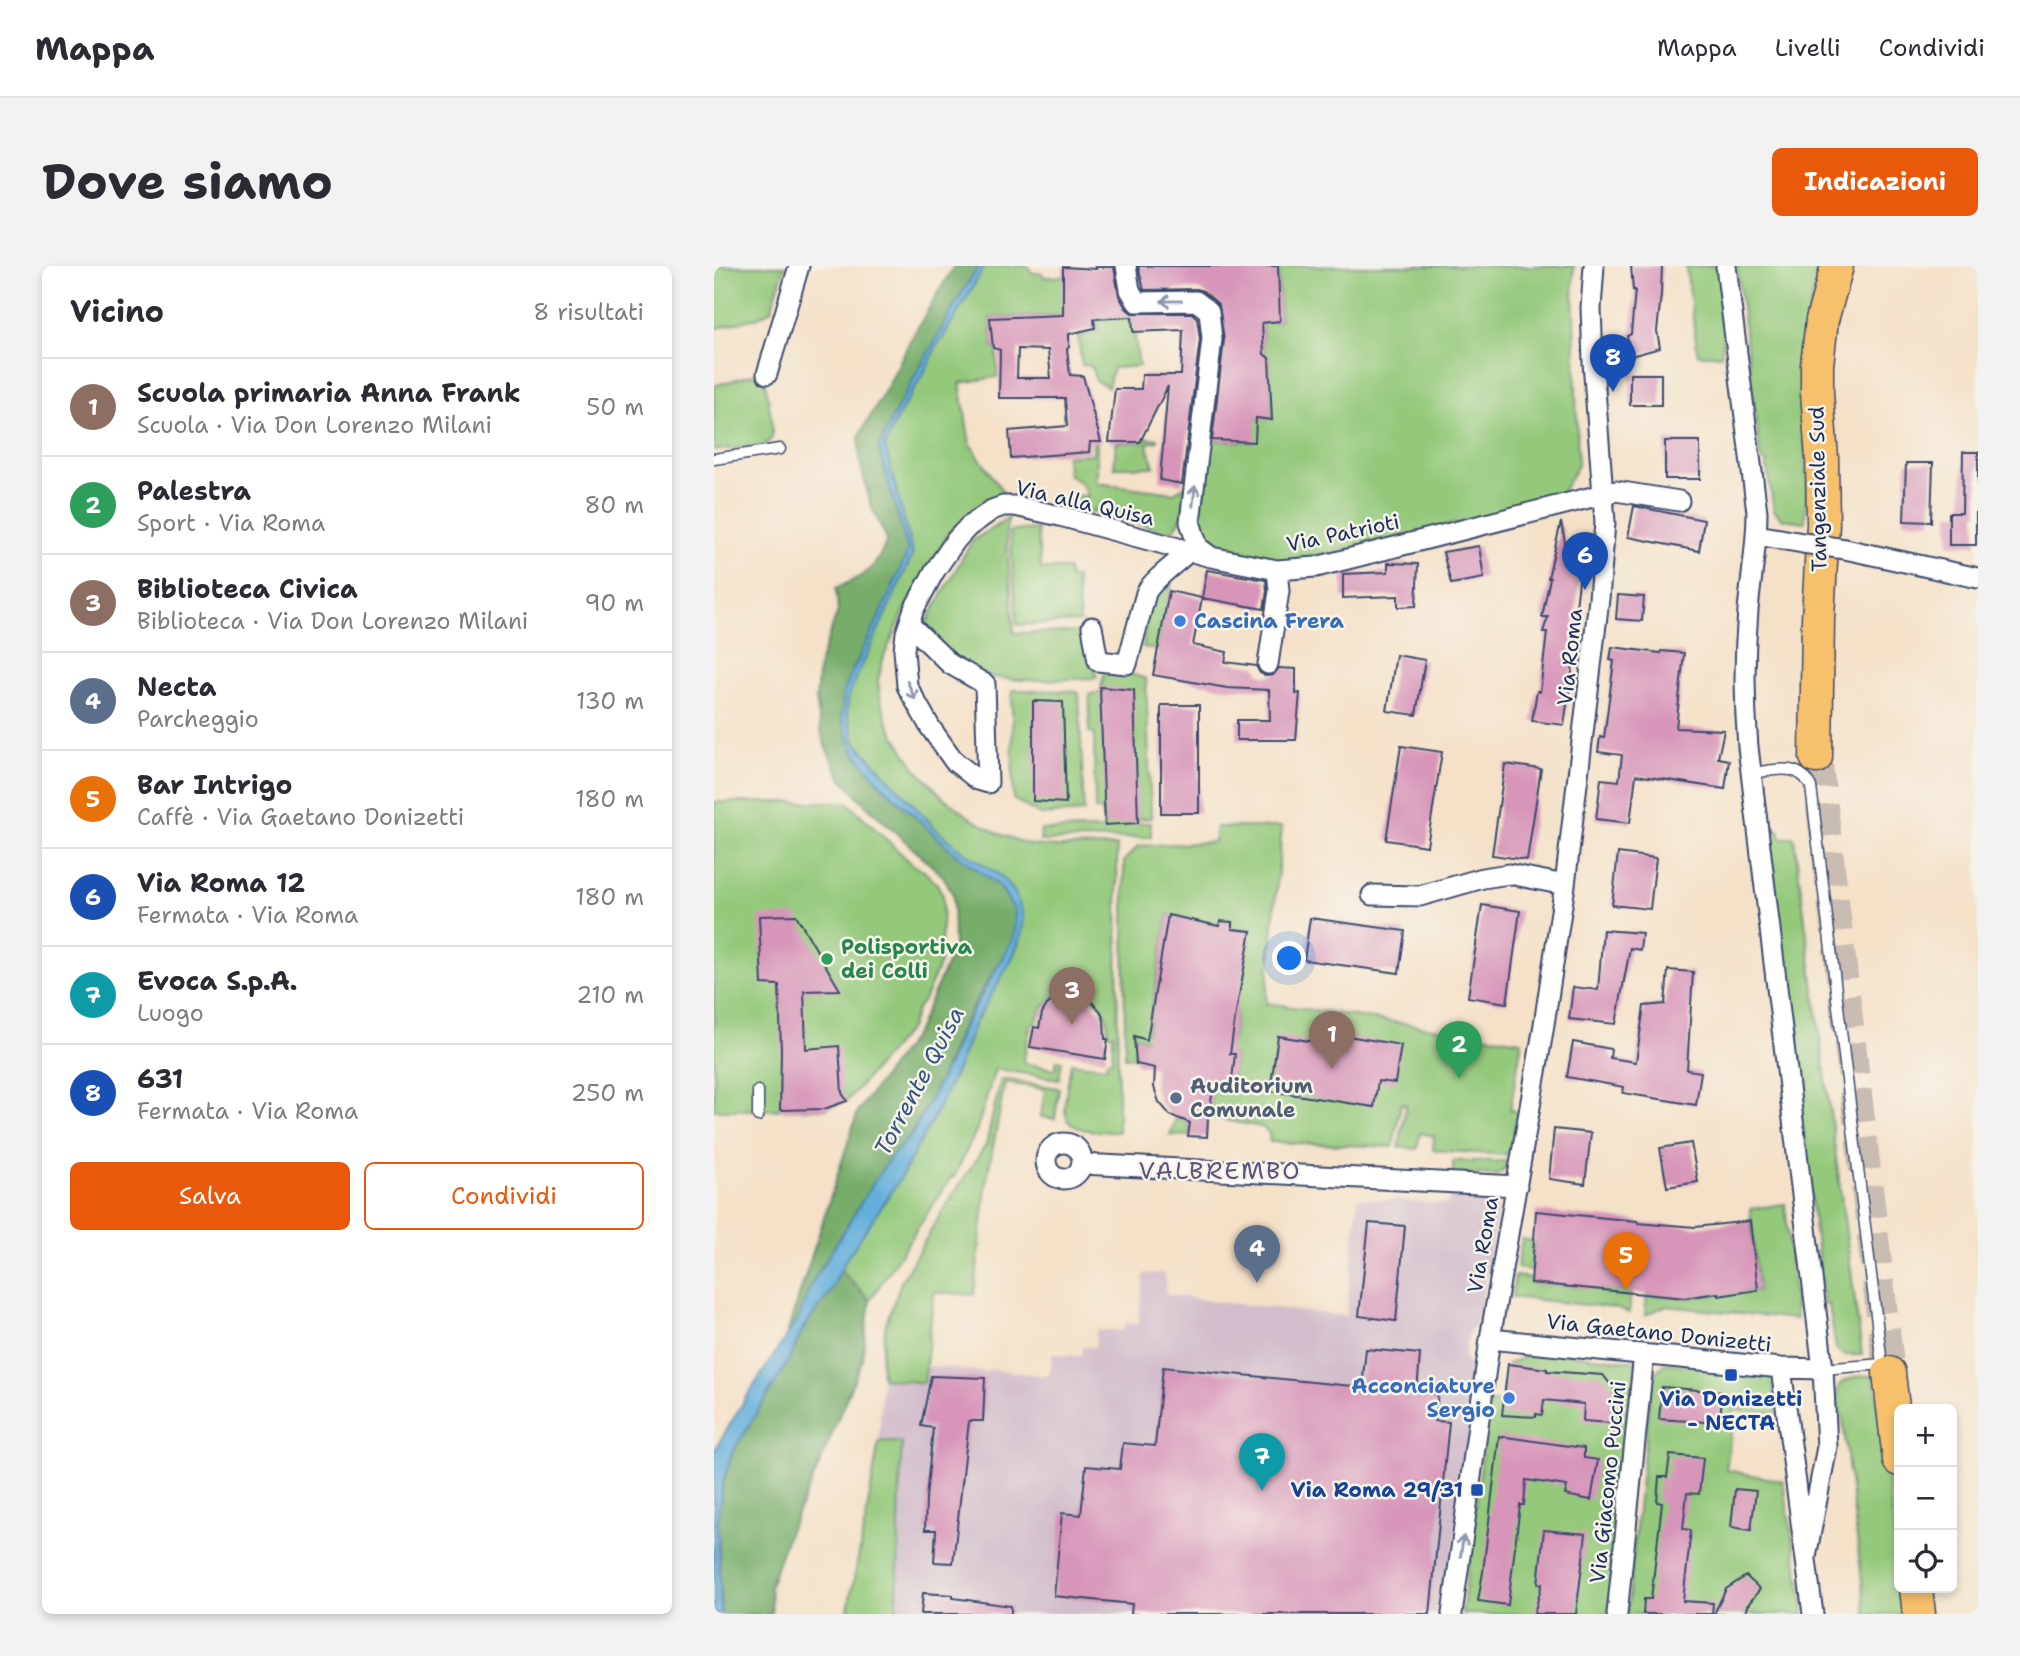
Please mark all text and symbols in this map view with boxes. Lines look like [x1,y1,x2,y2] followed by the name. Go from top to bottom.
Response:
[35,26,155,71] text: Mappa
[1657,32,1737,64] text: Mappa
[1775,32,1841,64] text: Livelli
[1879,32,1985,64] text: Condividi
[1772,148,1978,216] button: Indicazioni
[42,149,333,215] text: Dove siamo
[70,291,164,332] text: Vicino
[1160,294,1183,308] one-way arrow
[533,297,644,327] text: 8 risultati
[1590,334,1636,392] pin: 8
[137,375,521,410] text: Scuola primaria Anna Frank
[88,392,98,422] text: 1
[586,392,644,422] text: 50 m
[1803,406,1833,572] street label: Tangenziale Sud
[137,410,492,440] text: Scuola · Via Don Lorenzo Milani
[137,473,251,508] text: Palestra
[1013,473,1157,533] street label: Via alla Quisa
[1187,485,1200,508] one-way arrow
[85,490,101,520] text: 2
[585,490,644,520] text: 80 m
[1284,507,1402,559] street label: Via Patrioti
[137,508,325,538] text: Sport · Via Roma
[1562,532,1608,590] pin: 6
[137,571,358,606] text: Biblioteca Civica
[85,588,101,618] text: 3
[584,588,644,618] text: 90 m
[137,606,528,636] text: Biblioteca · Via Don Lorenzo Milani
[1194,607,1345,635] place label: Cascina Frera
[1551,607,1589,707] street label: Via Roma
[1172,613,1188,629] marker: Cascina Frera
[137,669,217,704] text: Necta
[905,679,918,700] one-way arrow
[85,686,101,716] text: 4
[576,686,644,716] text: 130 m
[137,704,259,734] text: Parcheggio
[137,767,292,802] text: Bar Intrigo
[86,784,100,814] text: 5
[575,784,644,814] text: 180 m
[137,802,464,832] text: Caffè · Via Gaetano Donizetti
[137,865,305,900] text: Via Roma 12
[85,882,101,912] text: 6
[575,882,644,912] text: 180 m
[137,900,358,930] text: Fermata · Via Roma
[841,933,973,985] place label: Polisportiva dei Colli
[1272,941,1306,975] your location
[819,951,835,967] marker: Polisportiva dei Colli
[137,963,298,998] text: Evoca S.p.A.
[1049,967,1095,1025] pin: 3
[85,980,101,1010] text: 7
[576,980,644,1010] text: 210 m
[137,998,204,1028] text: Luogo
[867,1001,971,1161] water label: Torrente Quisa
[1309,1011,1355,1069] pin: 1
[1436,1021,1482,1079] pin: 2
[137,1061,183,1096] text: 631
[1190,1072,1313,1124] place label: Auditorium Comunale
[85,1078,101,1108] text: 8
[571,1078,644,1108] text: 250 m
[1168,1090,1184,1106] marker: Auditorium Comunale
[137,1096,358,1126] text: Fermata · Via Roma
[1138,1155,1302,1187] district label: VALBREMBO
[70,1162,350,1230] button: Salva
[364,1162,644,1230] button: Condividi
[1461,1194,1505,1296] street label: Via Roma
[1234,1225,1280,1283] pin: 4
[1603,1232,1649,1290] pin: 5
[1545,1307,1773,1359] street label: Via Gaetano Donizetti
[1723,1367,1739,1383] marker: Via Donizetti - NECTA
[1351,1372,1495,1424] place label: Acconciature Sergio
[1583,1379,1633,1585] street label: Via Giacomo Puccini
[1659,1385,1803,1437] place label: Via Donizetti - NECTA
[1501,1390,1517,1406] marker: Acconciature Sergio
[1894,1404,1957,1593] map controls
[1894,1404,1957,1467] button: +
[1239,1433,1285,1491] pin: 7
[1894,1467,1957,1530] button: −
[1291,1476,1463,1504] place label: Via Roma 29/31
[1469,1482,1485,1498] marker: Via Roma 29/31
[1894,1530,1957,1593] button: locate
[1455,1536,1468,1558] one-way arrow

